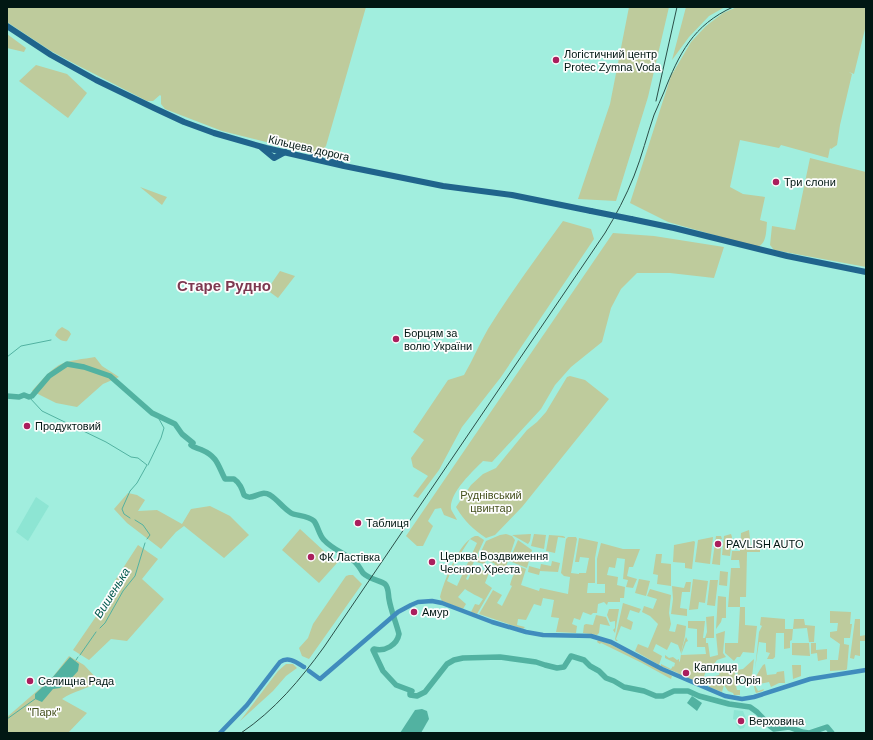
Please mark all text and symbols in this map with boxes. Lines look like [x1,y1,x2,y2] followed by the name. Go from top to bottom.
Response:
[564,48,661,73] place label: Логістичний центр Protec Zymna Voda
[551,55,561,65] marker: Логістичний центр Protec Zymna Voda
[267,133,352,163] street label: Кільцева дорога
[784,176,836,188] place label: Три слони
[771,177,781,187] marker: Три слони
[177,277,271,294] district label: Старе Рудно
[404,327,472,352] place label: Борцям за волю України
[391,334,401,344] marker: Борцям за волю України
[35,420,101,432] place label: Продуктовий
[22,421,32,431] marker: Продуктовий
[460,489,522,514] park label: Руднівський цвинтар
[366,517,409,529] place label: Таблиця
[353,518,363,528] marker: Таблиця
[726,538,804,550] place label: PAVLISH AUTO
[713,539,723,549] marker: PAVLISH AUTO
[440,550,548,575] place label: Церква Воздвиження Чесного Хреста
[319,551,381,563] place label: ФК Ластівка
[306,552,316,562] marker: ФК Ластівка
[427,557,437,567] marker: Церква Воздвиження Чесного Хреста
[91,565,133,621] water label: Вишенька
[422,606,449,618] place label: Амур
[409,607,419,617] marker: Амур
[694,661,761,686] place label: Каплиця святого Юрія
[681,668,691,678] marker: Каплиця святого Юрія
[38,675,115,687] place label: Селищна Рада
[25,676,35,686] marker: Селищна Рада
[28,706,60,718] park label: "Парк"
[749,715,805,727] place label: Верховина
[736,716,746,726] marker: Верховина

